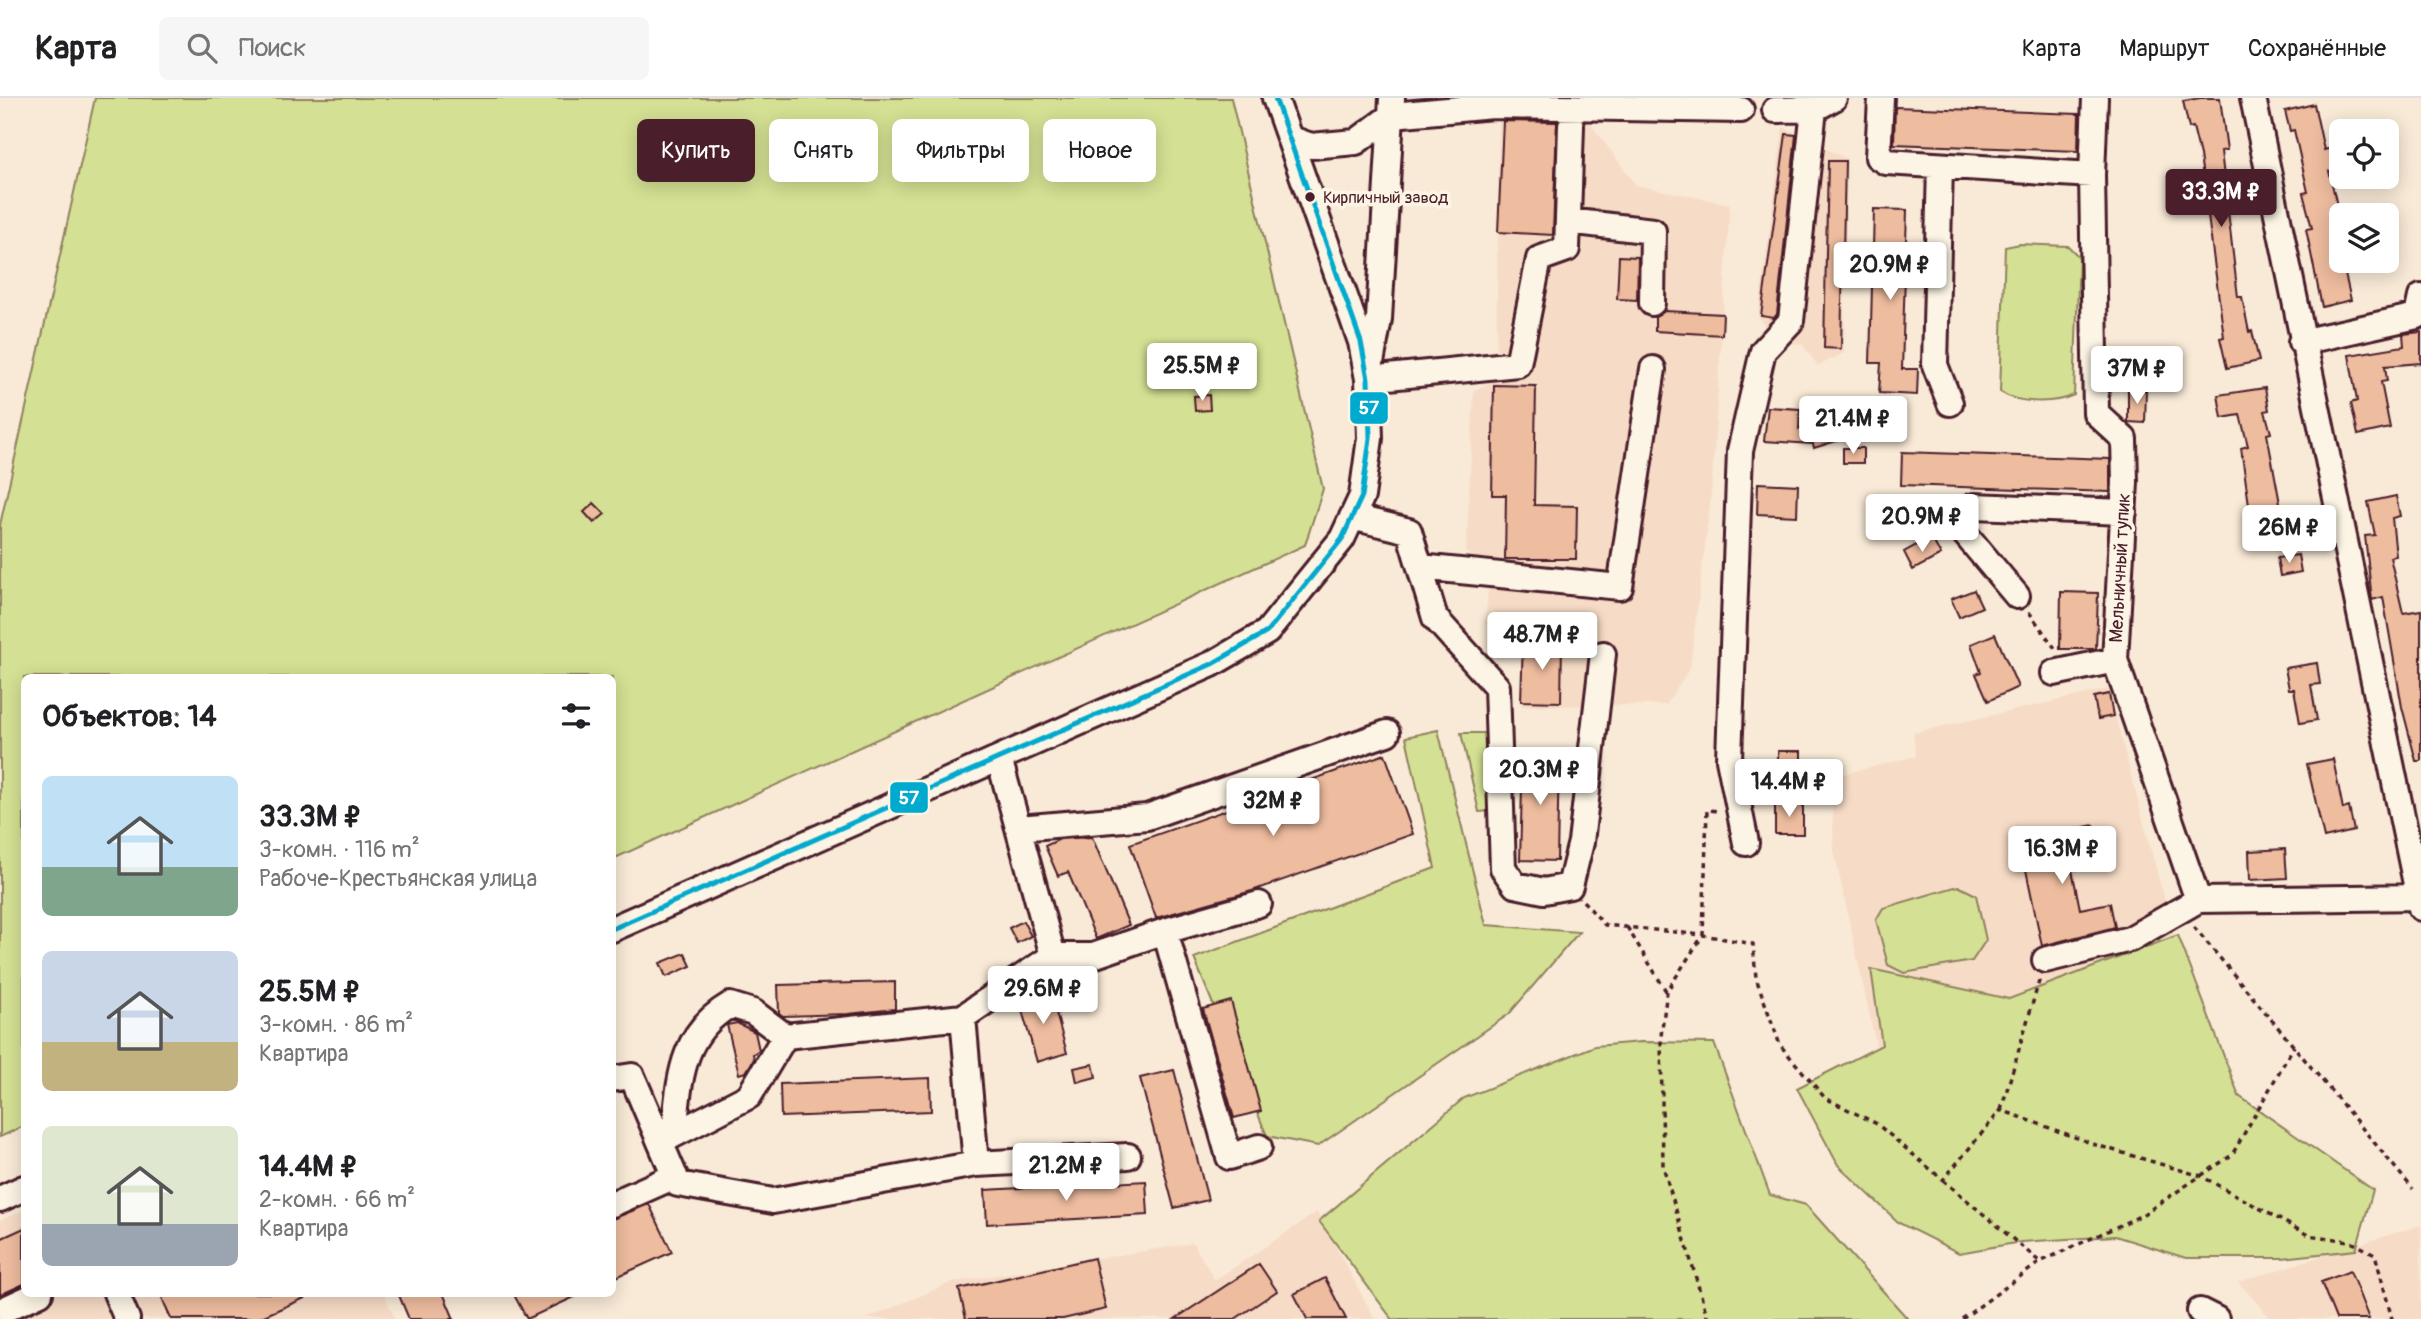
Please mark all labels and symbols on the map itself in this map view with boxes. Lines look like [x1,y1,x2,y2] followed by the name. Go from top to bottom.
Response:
[2156,170,2286,229] pin: 33.3M ₽
[1323,187,1449,208] place label: Кирпичный завод
[1303,190,1317,204] marker: Кирпичный завод
[1825,242,1955,302] pin: 20.9M ₽
[1137,344,1267,403] pin: 25.5M ₽
[2088,346,2186,406] pin: 37M ₽
[1349,391,1389,425] line badge: 57
[1359,396,1380,420] text: 57
[1788,396,1918,456] pin: 21.4M ₽
[2104,492,2136,643] street label: Мельничный тупик
[1857,494,1987,554] pin: 20.9M ₽
[2240,505,2338,565] pin: 26M ₽
[1477,612,1607,672] pin: 48.7M ₽
[1475,748,1605,807] pin: 20.3M ₽
[1724,760,1854,819] pin: 14.4M ₽
[1224,778,1322,838] pin: 32M ₽
[889,781,929,814] line badge: 57
[899,786,920,810] text: 57
[1997,826,2127,886] pin: 16.3M ₽
[978,967,1108,1026] pin: 29.6M ₽
[1001,1144,1131,1203] pin: 21.2M ₽

